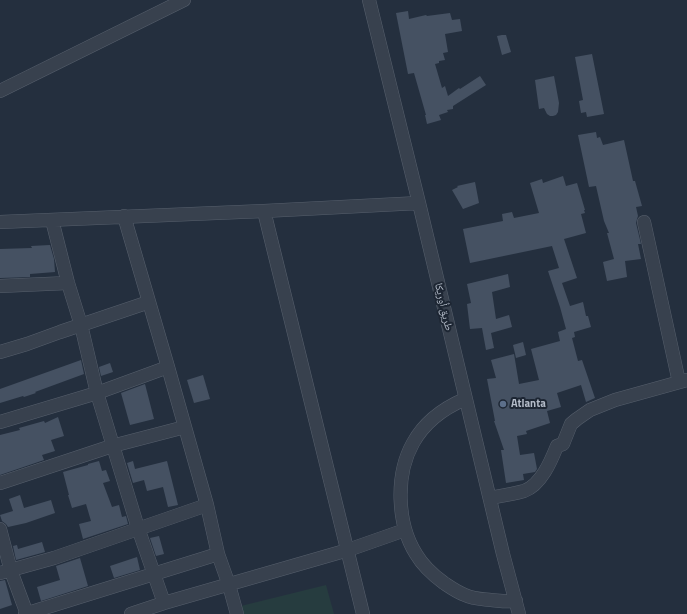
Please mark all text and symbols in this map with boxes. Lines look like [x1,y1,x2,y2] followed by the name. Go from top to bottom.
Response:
[431,282,455,332] street label: طريق أوريكا
[511,397,546,411] place label: Atlanta
[498,399,508,409] marker: Atlanta

